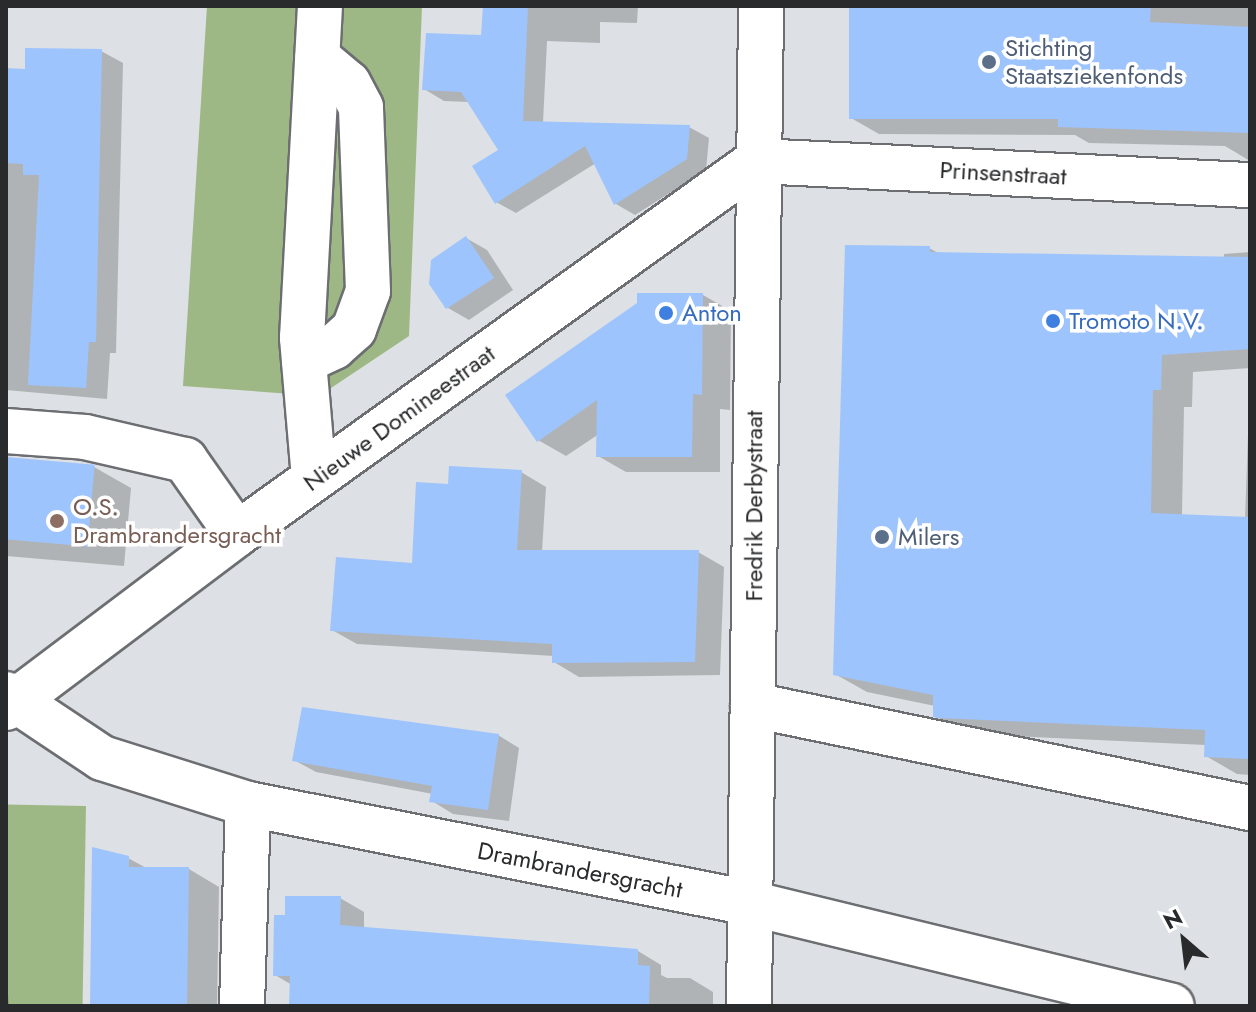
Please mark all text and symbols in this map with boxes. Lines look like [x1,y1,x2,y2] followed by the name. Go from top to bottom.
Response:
[1005,34,1183,90] place label: Stichting Staatsziekenfonds
[980,53,998,71] marker: Stichting Staatsziekenfonds
[939,155,1067,191] street label: Prinsenstraat
[682,299,742,327] place label: Anton
[657,304,675,322] marker: Anton
[1069,307,1204,335] place label: Tromoto N.V.
[1044,312,1062,330] marker: Tromoto N.V.
[298,339,500,497] street label: Nieuwe Domineestraat
[740,411,768,601] street label: Fredrik Derbystraat
[73,493,281,549] place label: O.S. Drambrandersgracht
[48,512,66,530] marker: O.S. Drambrandersgracht
[898,523,959,551] place label: Milers
[873,528,891,546] marker: Milers
[475,836,685,904] street label: Drambrandersgracht
[1144,900,1224,980] north arrow
[1158,901,1188,937] text: N

